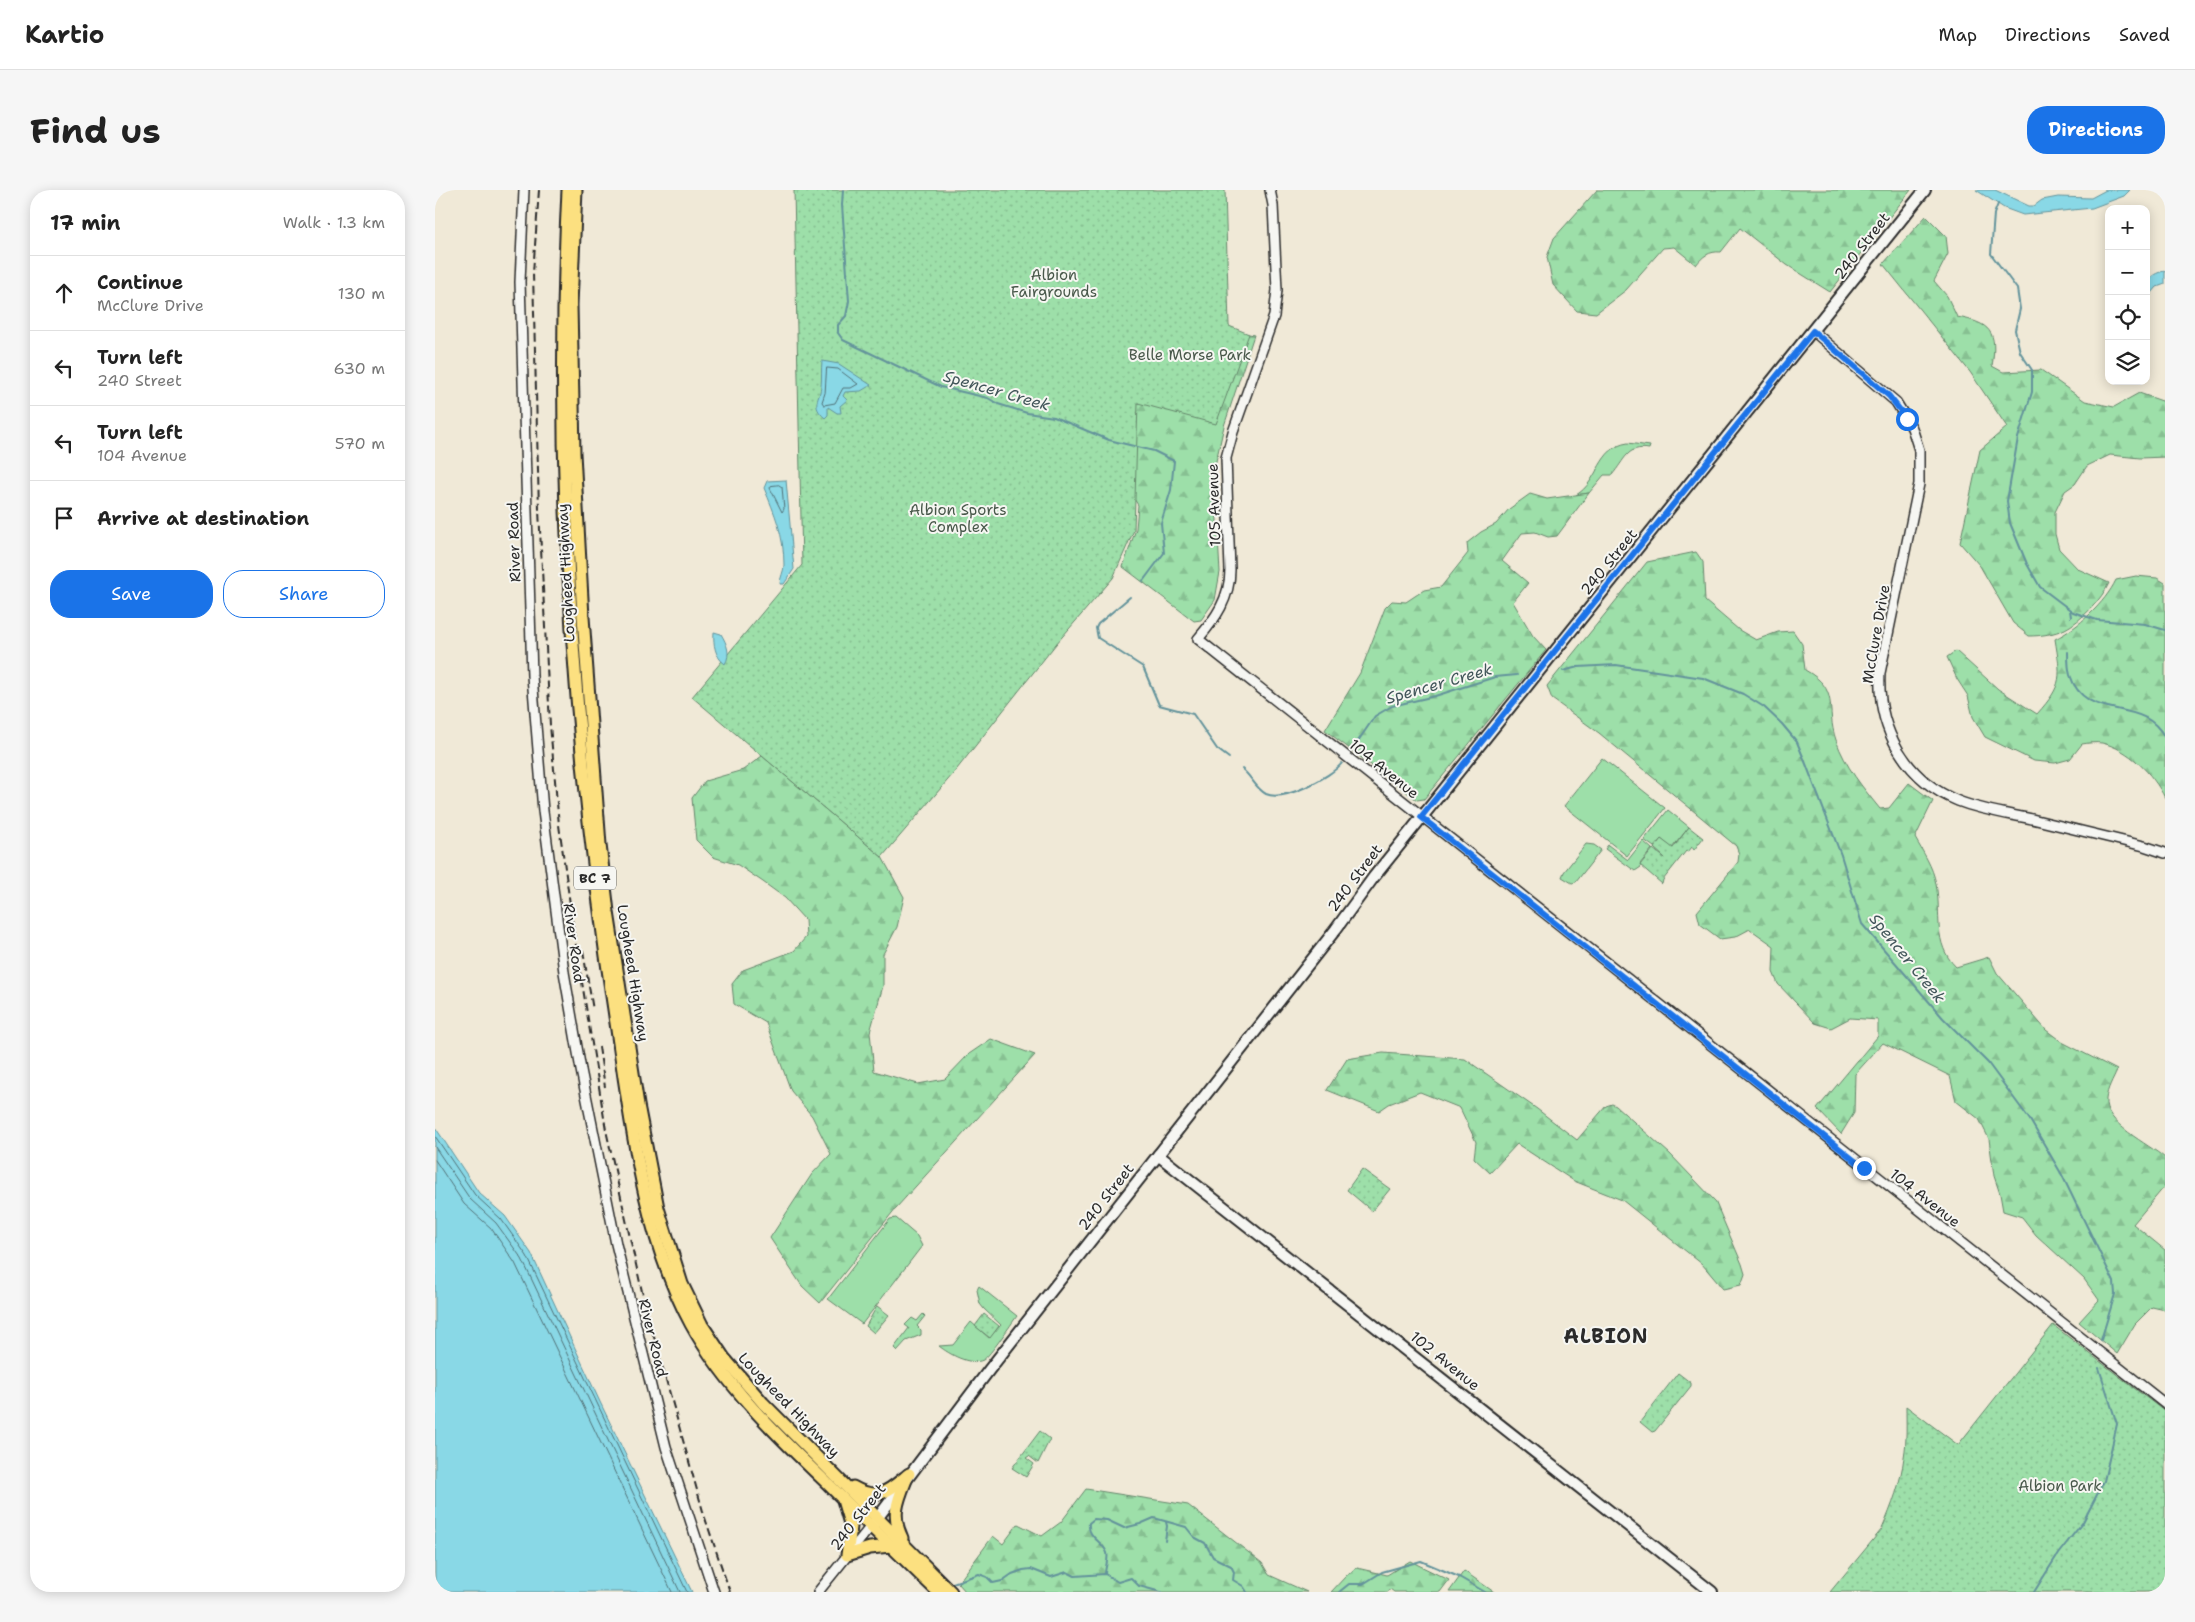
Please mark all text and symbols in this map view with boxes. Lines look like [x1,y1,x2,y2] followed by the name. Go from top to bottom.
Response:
[25,19,104,51] text: Kartio
[1939,23,1977,47] text: Map
[2005,23,2091,47] text: Directions
[2119,23,2170,47] text: Saved
[2027,106,2165,154] button: Directions
[30,107,161,154] text: Find us
[2105,205,2150,385] map controls
[2105,205,2150,250] button: +
[1830,208,1894,284] street label: 240 Street
[50,209,121,237] text: 17 min
[283,212,385,233] text: Walk · 1.3 km
[2105,250,2150,295] button: −
[1011,265,1097,302] park label: Albion Fairgrounds
[97,270,183,295] text: Continue
[50,279,78,307] icon: ahead
[338,283,385,304] text: 130 m
[97,295,204,316] text: McClure Drive
[2105,295,2150,340] button: locate
[2105,340,2150,385] button: layers
[97,345,183,370] text: Turn left
[1129,345,1251,365] park label: Belle Morse Park
[50,354,78,382] icon: left
[333,358,385,379] text: 630 m
[941,365,1053,416] water label: Spencer Creek
[97,370,182,391] text: 240 Street
[1896,408,1919,431] route start
[97,420,183,445] text: Turn left
[50,429,78,457] icon: left
[335,433,385,454] text: 570 m
[97,445,187,466] text: 104 Avenue
[1203,463,1225,547] street label: 105 Avenue
[909,500,1007,537] park label: Albion Sports Complex
[503,501,525,582] street label: River Road
[552,503,580,643] street label: Lougheed Highway
[50,504,78,532] icon: arrive
[97,506,309,531] text: Arrive at destination
[1576,525,1642,599] street label: 240 Street
[50,570,213,618] button: Save
[223,570,385,618] button: Share
[1857,583,1895,685] street label: McClure Drive
[1383,658,1495,709] water label: Spencer Creek
[1345,735,1423,803] street label: 104 Avenue
[1323,840,1387,916] street label: 240 Street
[574,866,616,890] road number: BC 7
[559,902,590,985] street label: River Road
[612,903,654,1043] street label: Lougheed Highway
[1865,909,1950,1008] water label: Spencer Creek
[1853,1157,1876,1180] route end
[1074,1159,1138,1235] street label: 240 Street
[1886,1164,1964,1232] street label: 104 Avenue
[634,1297,673,1380] street label: River Road
[1563,1323,1649,1349] district label: ALBION
[1406,1327,1484,1395] street label: 102 Avenue
[734,1348,844,1462] street label: Lougheed Highway
[2018,1476,2102,1496] park label: Albion Park
[826,1479,890,1555] street label: 240 Street

